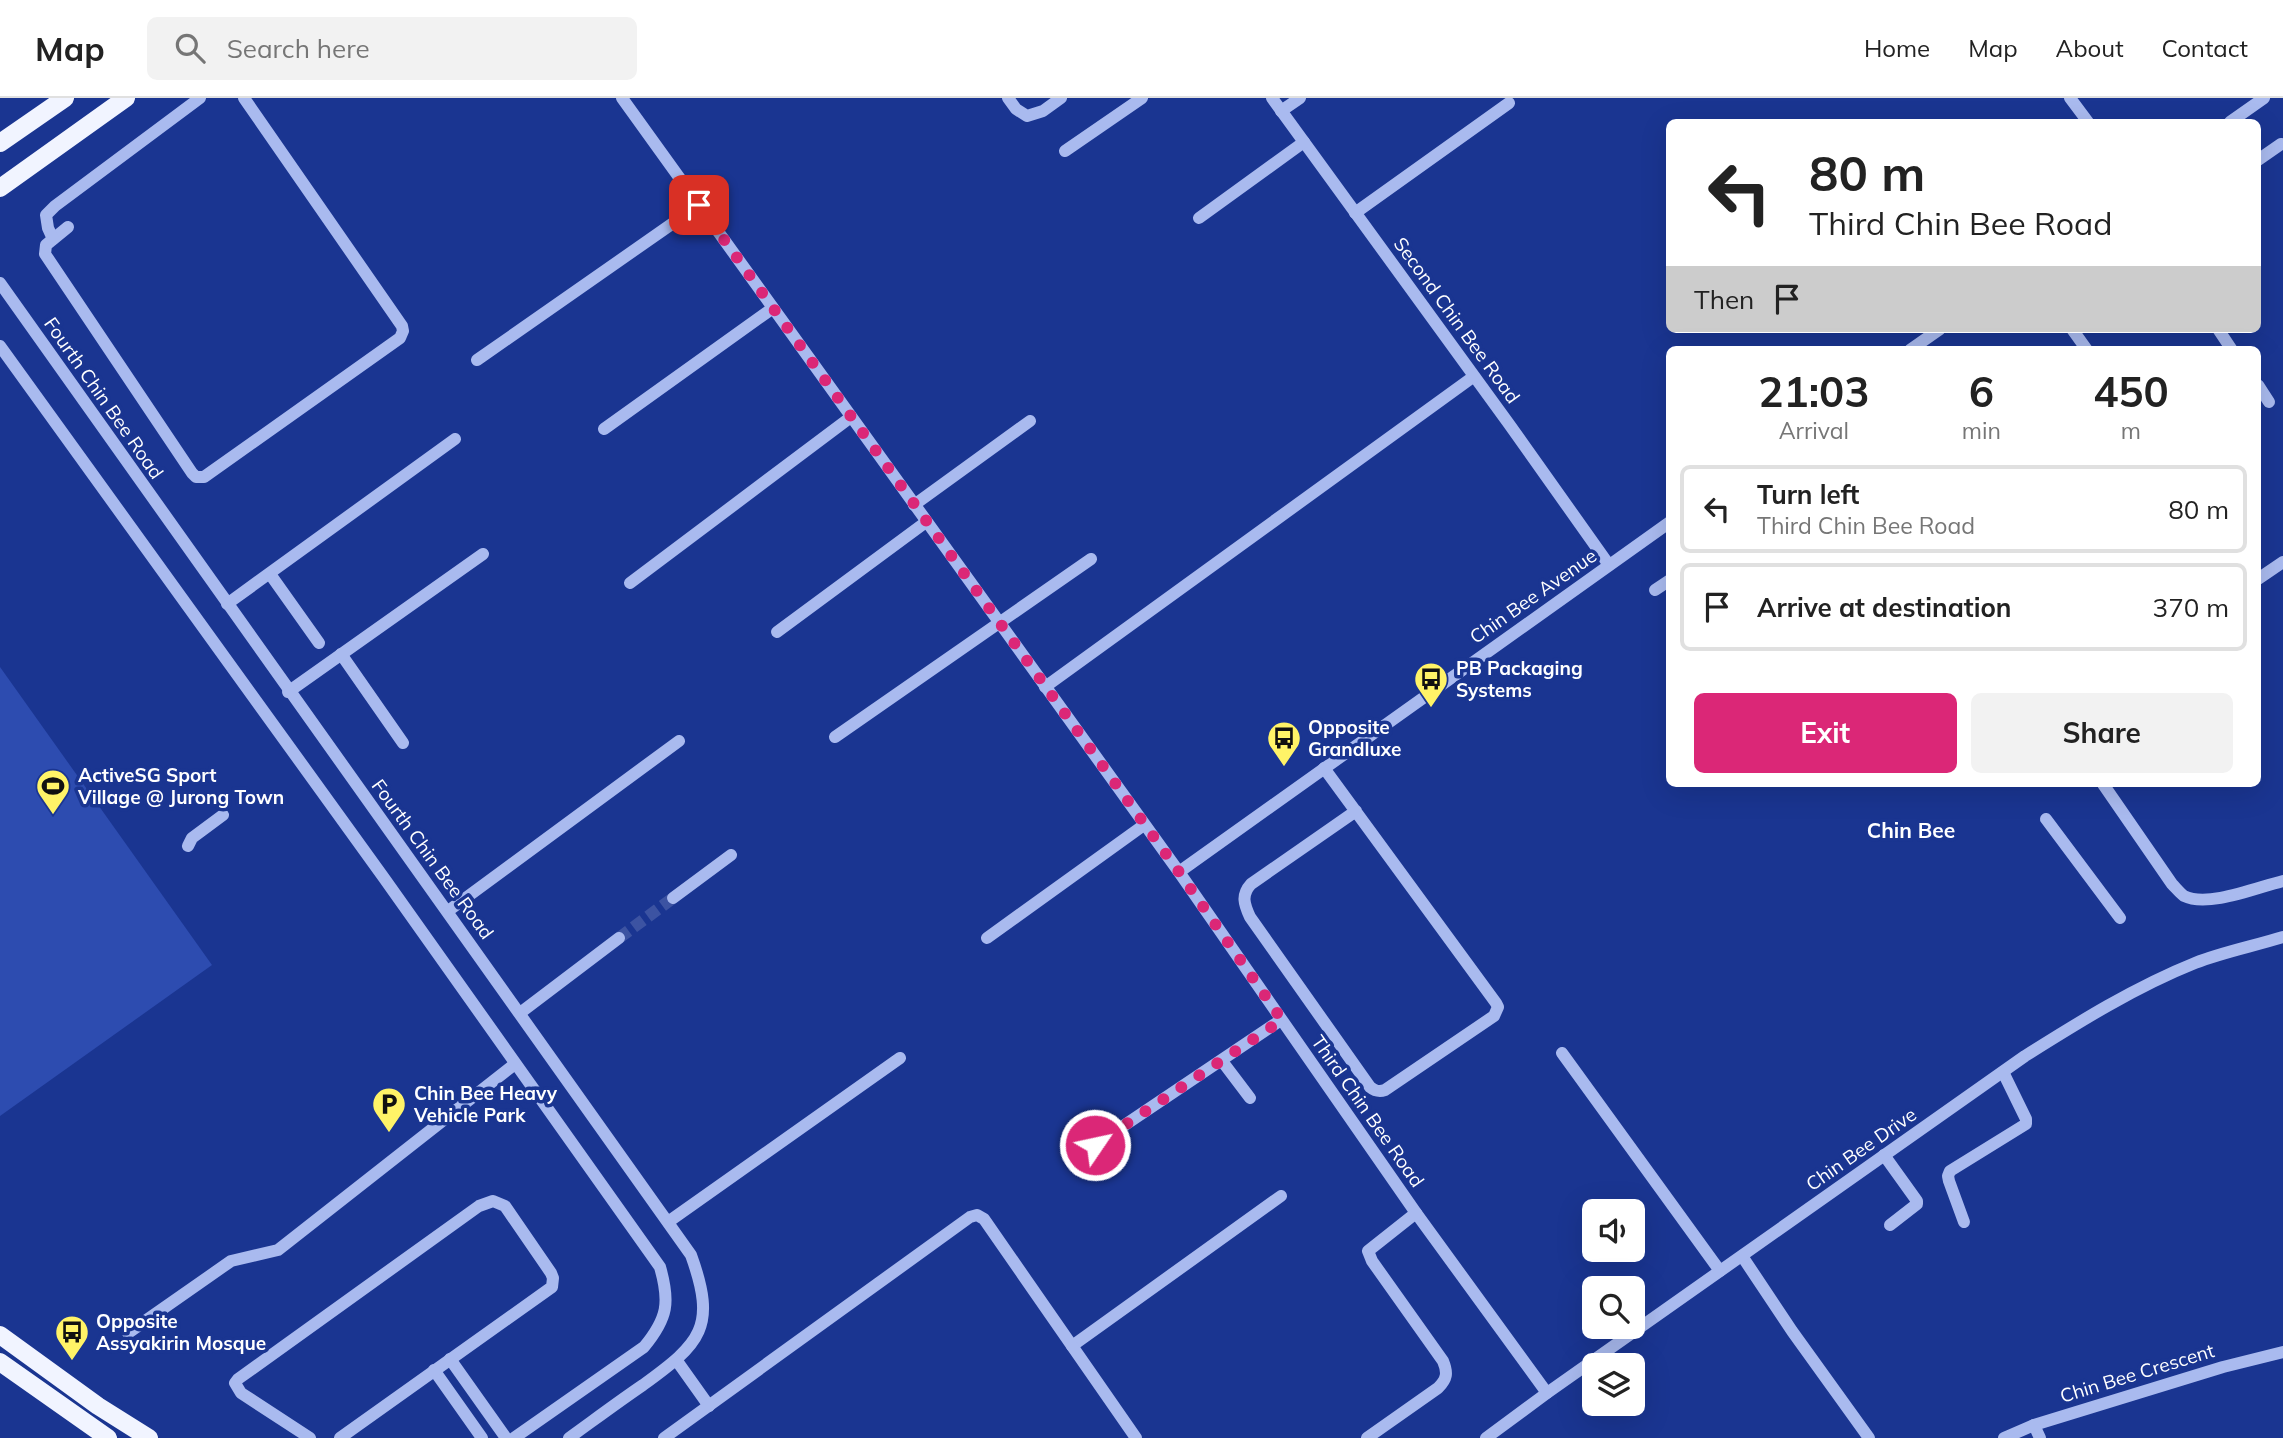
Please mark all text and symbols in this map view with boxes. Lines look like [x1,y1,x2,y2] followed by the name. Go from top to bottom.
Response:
[147,17,637,80] search box
[35,28,105,69] text: Map
[171,29,209,67] icon: search
[227,32,370,65] text: Search here
[1864,33,1930,63] text: Home
[1968,33,2018,63] text: Map
[2056,33,2124,63] text: About
[2162,33,2248,63] text: Contact
[1809,142,1925,203] text: 80 m
[1694,147,1785,238] icon: left
[669,175,729,235] pin
[680,186,718,224] icon: arrive
[1809,203,2112,243] text: Third Chin Bee Road
[1389,232,1525,408] street label: Second Chin Bee Road
[1768,280,1806,318] icon: arrive
[1694,283,1754,316] text: Then
[39,312,169,484] street label: Fourth Chin Bee Road
[1758,365,1869,418] text: 21:03
[1969,365,1994,418] text: 6
[2093,365,2169,418] text: 450
[1779,416,1849,445] text: Arrival
[1962,416,2001,445] text: min
[2121,416,2141,445] text: m
[1757,478,1859,511] text: Turn left
[1698,490,1736,528] icon: left
[2168,493,2229,526] text: 80 m
[1757,511,1975,540] text: Third Chin Bee Road
[1465,543,1601,649] street label: Chin Bee Avenue
[1698,588,1736,626] icon: arrive
[1757,591,2012,624] text: Arrive at destination
[2153,591,2229,624] text: 370 m
[1456,656,1583,702] place label: PB Packaging Systems
[1412,660,1450,709] bus stop icon: PB Packaging Systems
[1694,693,1957,773] button: Exit
[1971,693,2233,773] button: Share
[1308,715,1401,761] place label: Opposite Grandluxe
[1265,719,1303,768] bus stop icon: Opposite Grandluxe
[77,763,284,809] place label: ActiveSG Sport Village @ Jurong Town
[34,767,72,816] sports icon: ActiveSG Sport Village @ Jurong Town
[367,774,499,944] street label: Fourth Chin Bee Road
[1867,817,1955,843] district label: Chin Bee
[1307,1030,1429,1192] street label: Third Chin Bee Road
[413,1081,558,1127] place label: Chin Bee Heavy Vehicle Park
[370,1085,408,1134] parking icon: Chin Bee Heavy Vehicle Park
[1801,1102,1921,1196] street label: Chin Bee Drive
[1058,1108,1132,1182] position arrow
[1582,1199,1645,1416] map controls
[1582,1199,1645,1262] button: sound
[1582,1276,1645,1339] button: search
[96,1309,266,1355] place label: Opposite Assyakirin Mosque
[53,1313,91,1362] bus stop icon: Opposite Assyakirin Mosque
[2057,1338,2217,1408] street label: Chin Bee Crescent
[1582,1353,1645,1416] button: layers

